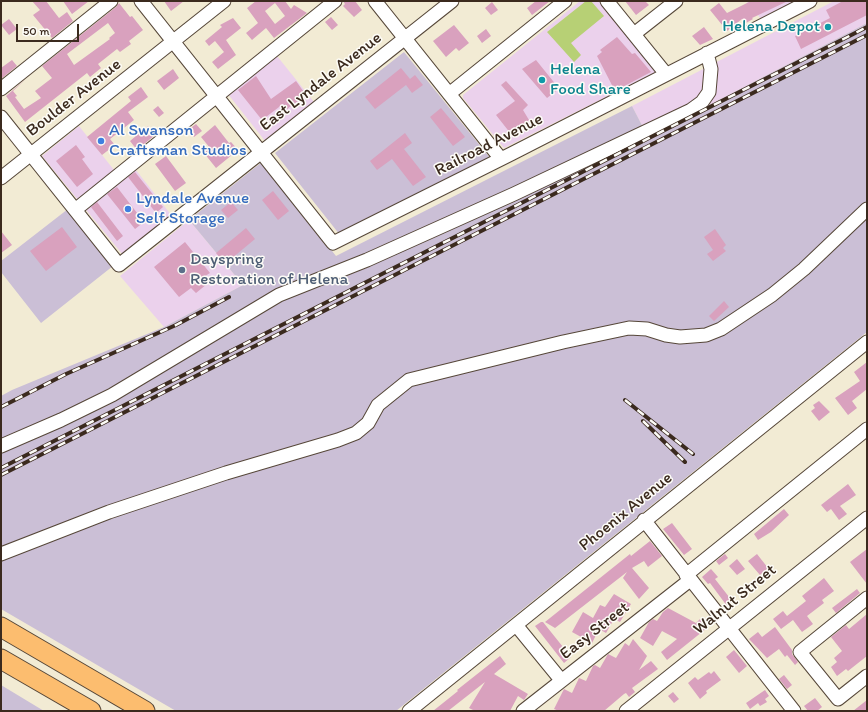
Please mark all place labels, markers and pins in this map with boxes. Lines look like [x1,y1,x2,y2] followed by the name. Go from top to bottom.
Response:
[722,17,820,37] place label: Helena Depot
[823,22,833,32] marker: Helena Depot
[550,60,631,100] place label: Helena Food Share
[537,75,547,85] marker: Helena Food Share
[109,121,247,161] place label: Al Swanson Craftsman Studios
[96,136,106,146] marker: Al Swanson Craftsman Studios
[136,189,249,229] place label: Lyndale Avenue Self Storage
[123,204,133,214] marker: Lyndale Avenue Self Storage
[190,250,348,290] place label: Dayspring Restoration of Helena
[177,265,187,275] marker: Dayspring Restoration of Helena

